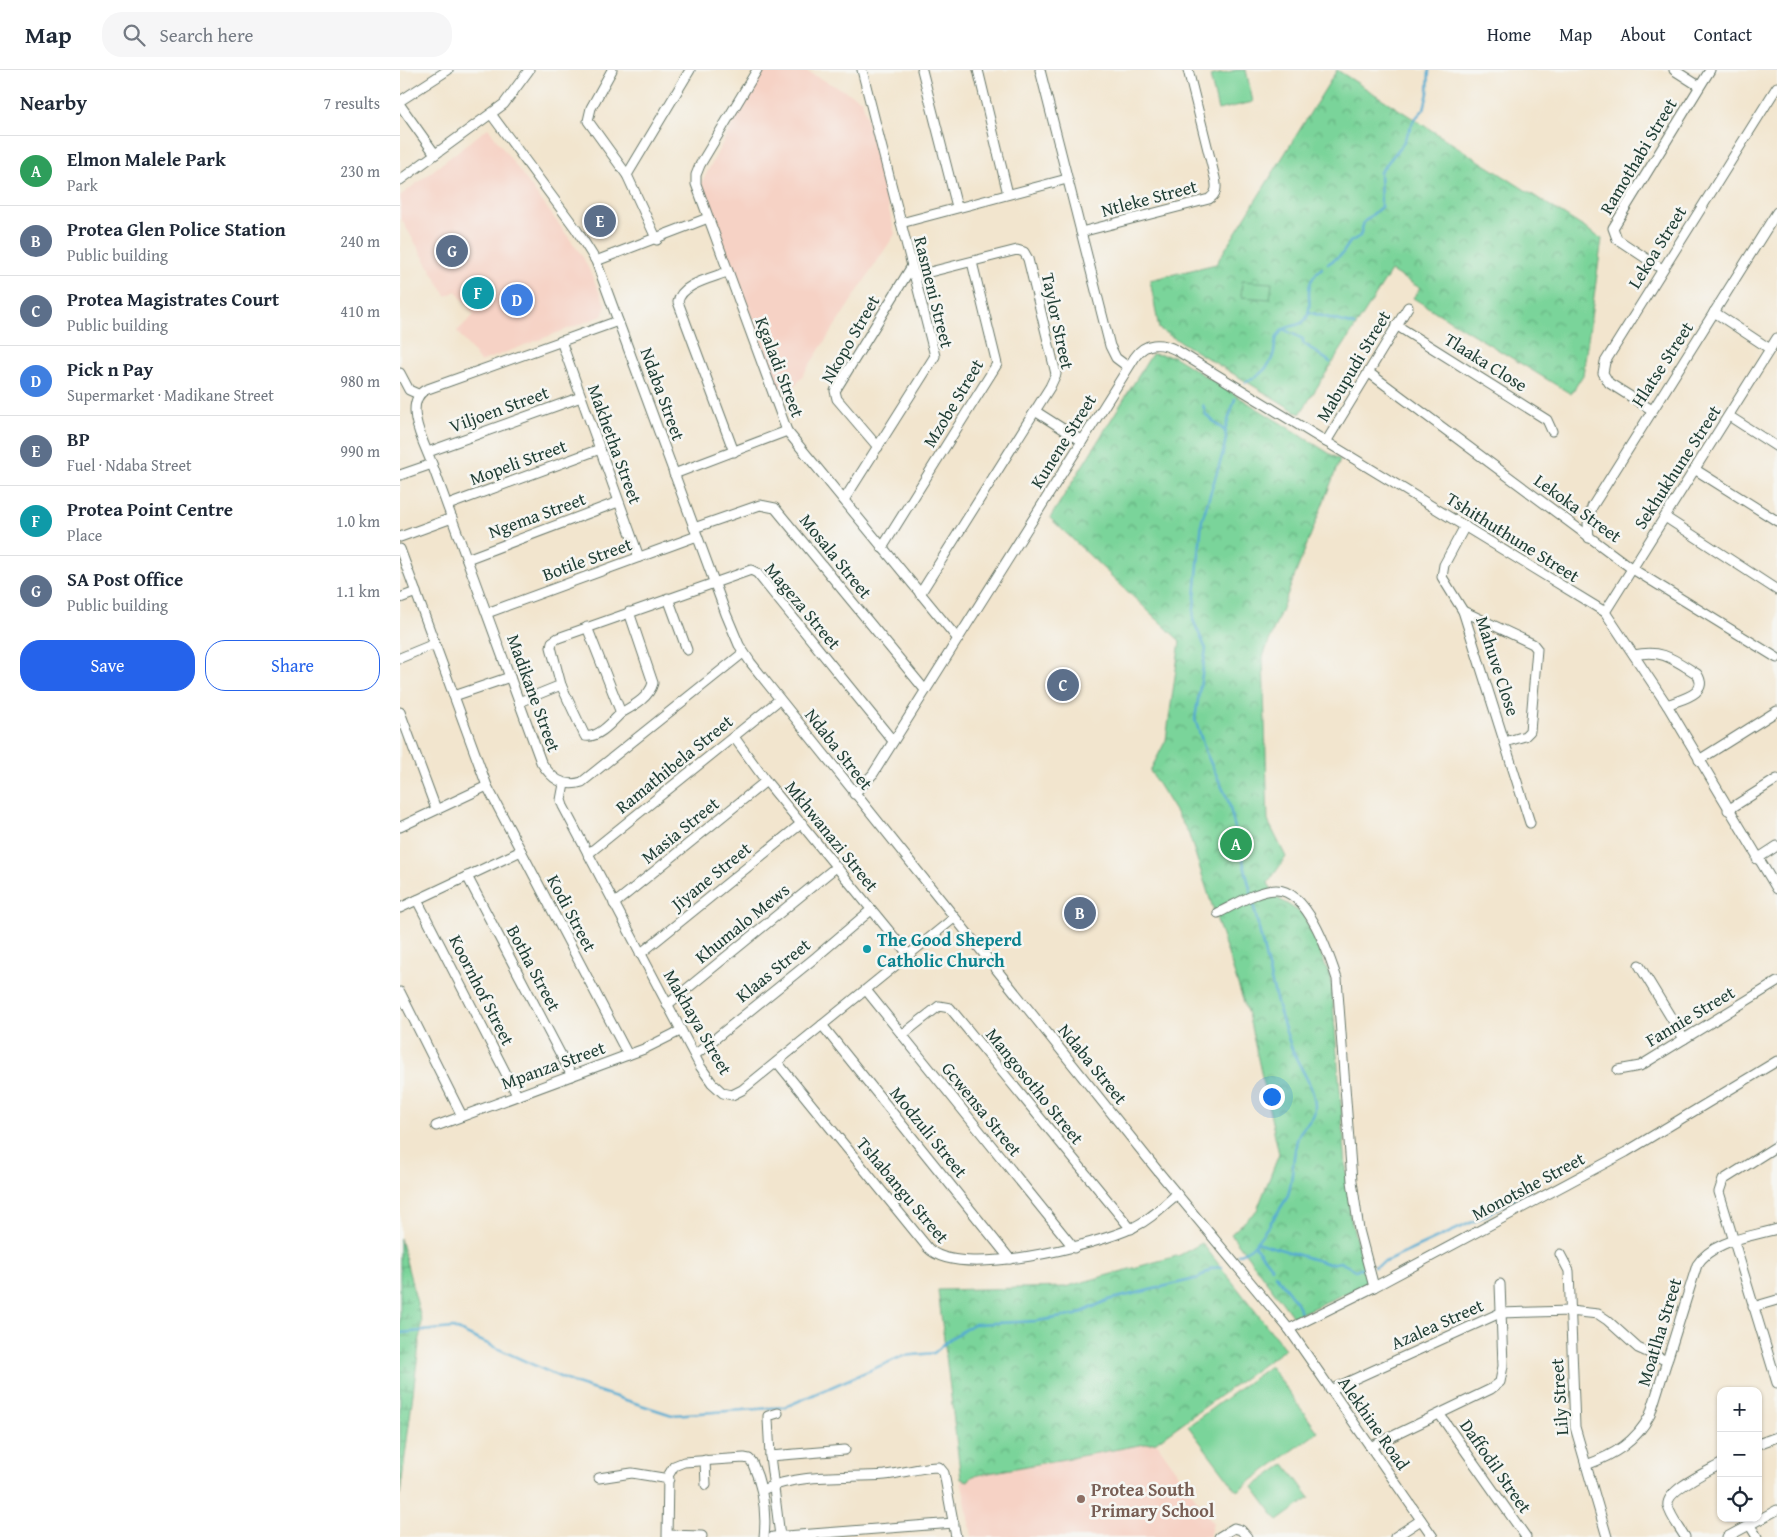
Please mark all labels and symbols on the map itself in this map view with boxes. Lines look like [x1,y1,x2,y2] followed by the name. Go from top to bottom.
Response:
[1593,92,1684,219] street label: Ramothabi Street
[1098,172,1201,224] street label: Ntleke Street
[1621,200,1693,294] street label: Lekoa Street
[584,202,616,240] pin: E
[436,232,468,270] pin: G
[907,234,961,351] street label: Rasmeni Street
[1035,270,1082,372] street label: Taylor Street
[462,274,494,312] pin: F
[501,281,533,319] pin: D
[814,289,887,388] street label: Nkopo Street
[1309,305,1397,427] street label: Mabupudi Street
[748,313,812,422] street label: Kgaladi Street
[1624,315,1700,412] street label: Hlatse Street
[1439,326,1533,398] street label: Tlaaka Close
[634,344,693,445] street label: Ndaba Street
[916,353,990,452] street label: Mzobe Street
[446,378,553,439] street label: Viljoen Street
[581,380,649,508] street label: Makhetha Street
[1023,388,1103,494] street label: Kunene Street
[1627,399,1728,534] street label: Sekhukhune Street
[466,432,571,492] street label: Mopeli Street
[1529,467,1628,549] street label: Lekoka Street
[485,485,590,545] street label: Ngema Street
[1441,485,1586,589] street label: Tshithuthune Street
[793,508,879,605] street label: Mosala Street
[538,530,636,588] street label: Botile Street
[758,557,848,656] street label: Mageza Street
[1469,613,1527,719] street label: Mahuve Close
[500,630,568,756] street label: Madikane Street
[1047,666,1079,704] pin: C
[798,702,880,796] street label: Ndaba Street
[609,708,739,820] street label: Ramathibela Street
[779,775,886,898] street label: Mkhwanazi Street
[635,790,725,870] street label: Masia Street
[1220,825,1252,863] pin: A
[664,835,757,918] street label: Jiyane Street
[540,870,604,957] street label: Kodi Street
[689,876,795,970] street label: Khumalo Mews
[1064,894,1096,932] pin: B
[500,920,568,1016] street label: Botha Street
[877,926,1023,974] place label: The Good Sheperd Catholic Church
[442,930,522,1051] street label: Koornhof Street
[730,931,817,1009] street label: Klaas Street
[861,943,873,955] marker: The Good Sheperd Catholic Church
[657,964,739,1080] street label: Makhaya Street
[1640,978,1740,1053] street label: Fannie Street
[1052,1018,1134,1111] street label: Ndaba Street
[980,1022,1091,1151] street label: Mangosotho Street
[497,1033,609,1096] street label: Mpanza Street
[935,1056,1029,1163] street label: Gcwensa Street
[884,1080,975,1184] street label: Modzuli Street
[1259,1084,1285,1110] your location
[850,1131,956,1250] street label: Tshabangu Street
[1467,1144,1590,1227] street label: Monotshe Street
[1630,1274,1688,1389] street label: Moatlha Street
[1386,1291,1488,1356] street label: Azalea Street
[1543,1357,1575,1437] street label: Lily Street
[1332,1371,1417,1476] street label: Alekhine Road
[1454,1413,1539,1519] street label: Daffodil Street
[1091,1476,1215,1524] place label: Protea South Primary School
[1075,1493,1087,1505] marker: Protea South Primary School

